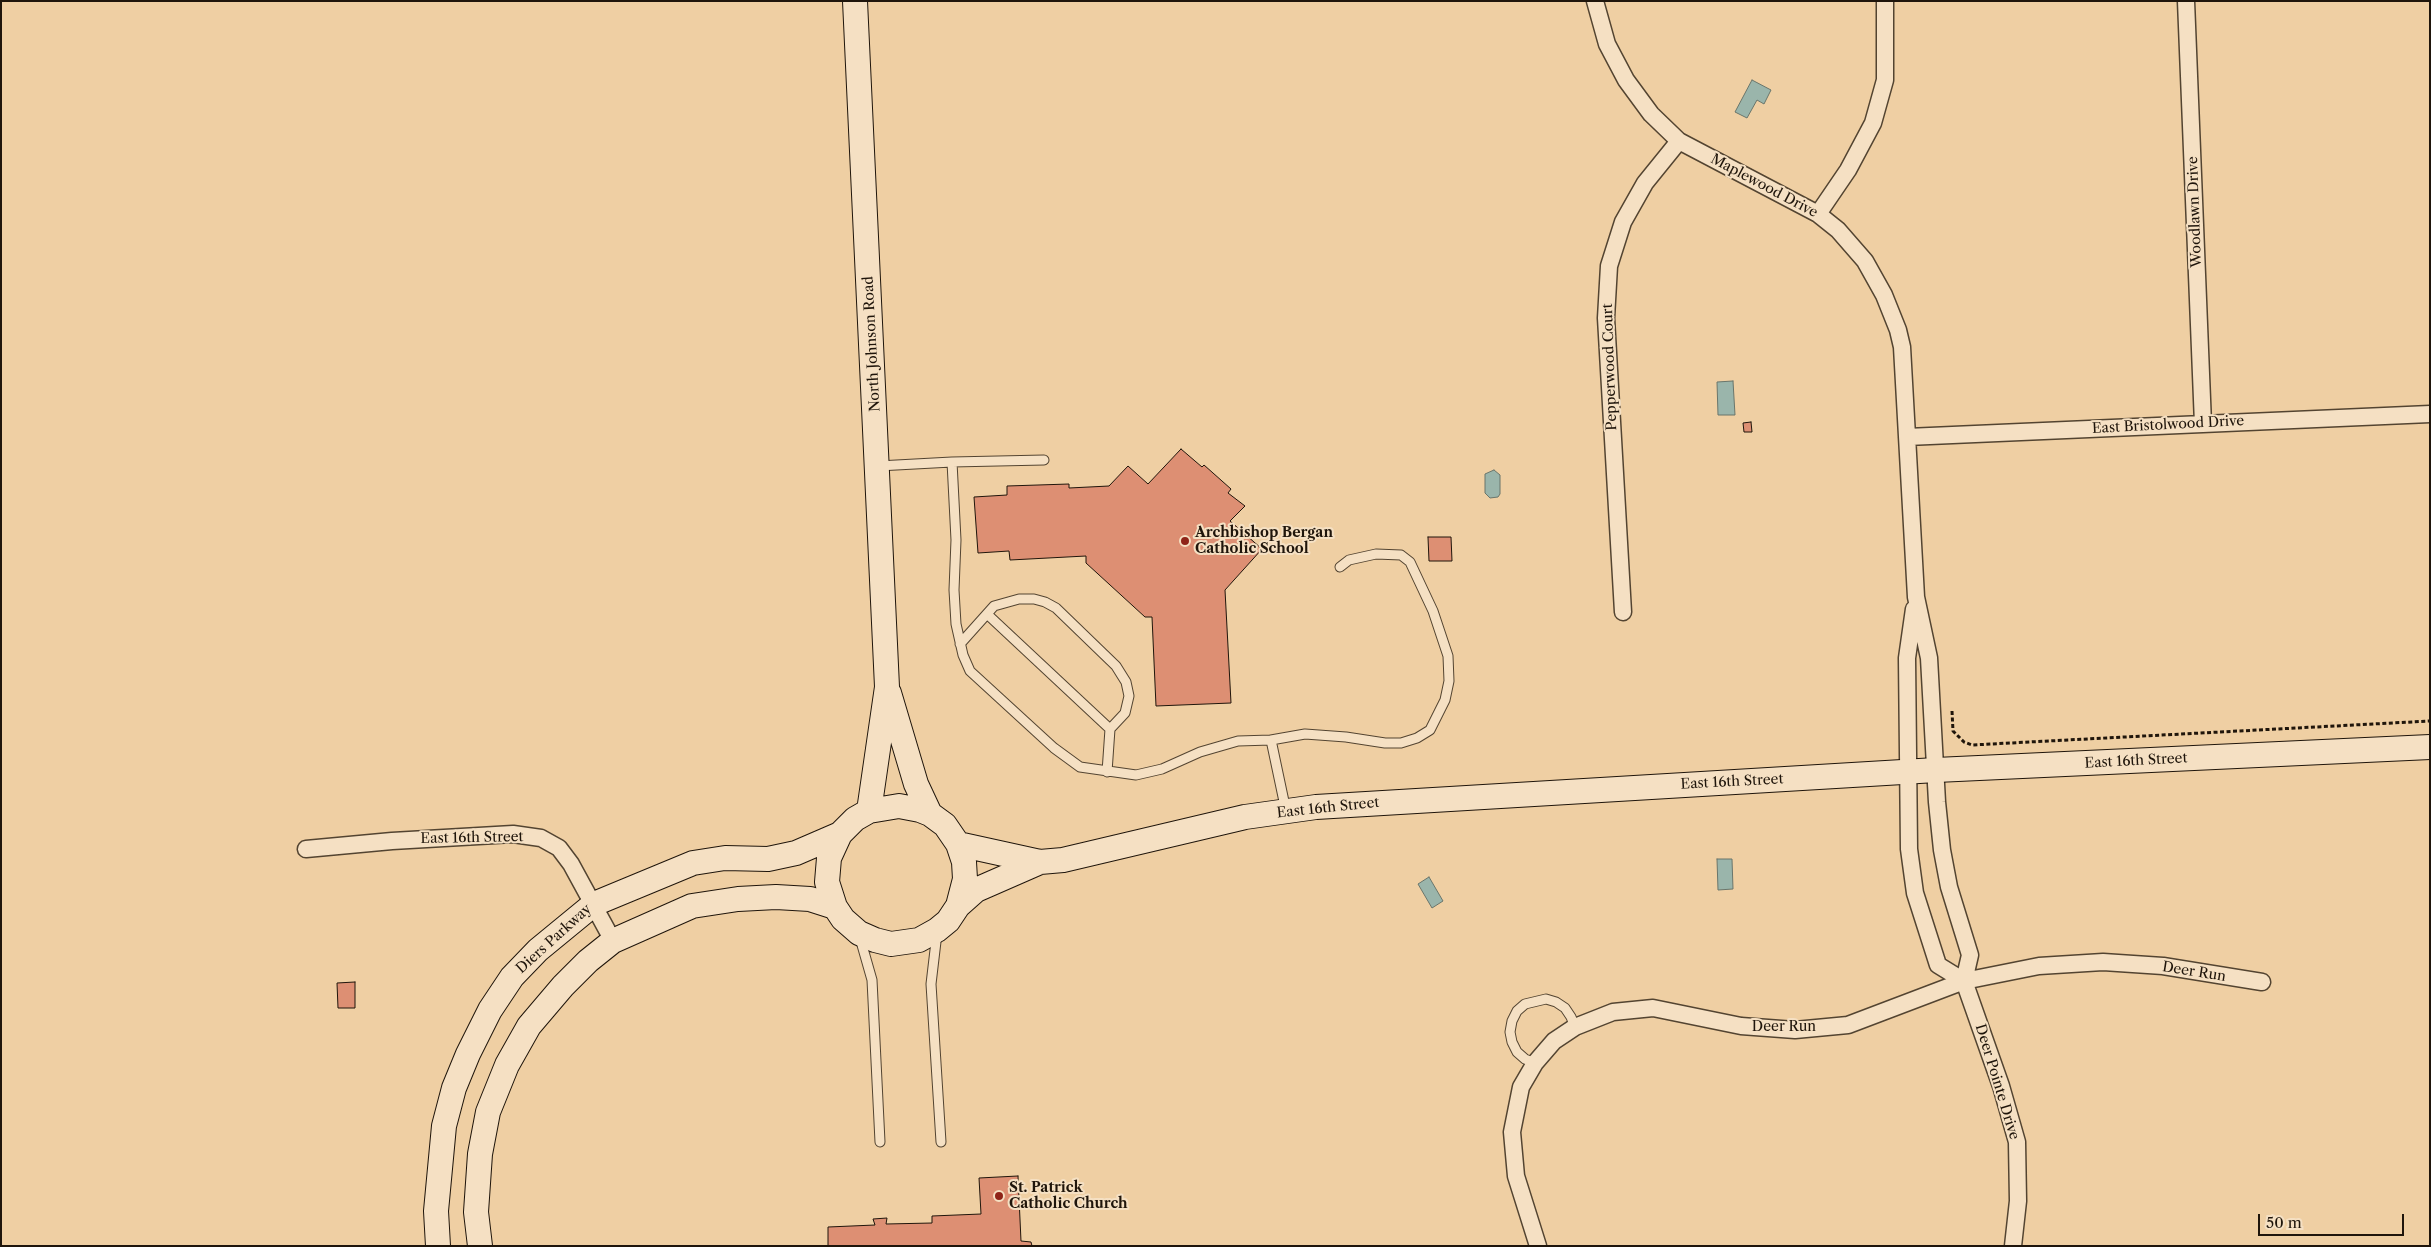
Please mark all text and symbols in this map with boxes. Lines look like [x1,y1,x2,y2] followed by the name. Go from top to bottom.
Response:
[1708,151,1820,221] street label: Maplewood Drive
[2185,156,2205,268] street label: Woodlawn Drive
[860,276,884,412] street label: North Johnson Road
[1599,303,1621,431] street label: Pepperwood Court
[2092,413,2244,437] street label: East Bristolwood Drive
[1195,525,1333,558] place label: Archbishop Bergan Catholic School
[1179,535,1191,547] marker: Archbishop Bergan Catholic School
[2084,750,2188,772] street label: East 16th Street
[1680,771,1784,793] street label: East 16th Street
[1276,794,1380,822] street label: East 16th Street
[420,829,524,847] street label: East 16th Street
[513,901,595,977] street label: Diers Parkway
[2161,959,2227,985] street label: Deer Run
[1752,1019,1816,1035] street label: Deer Run
[1971,1022,2023,1142] street label: Deer Pointe Drive
[1009,1180,1128,1212] place label: St. Patrick Catholic Church
[993,1190,1005,1202] marker: St. Patrick Catholic Church
[2261,1204,2407,1236] scale bar
[2266,1213,2302,1232] text: 50 m

